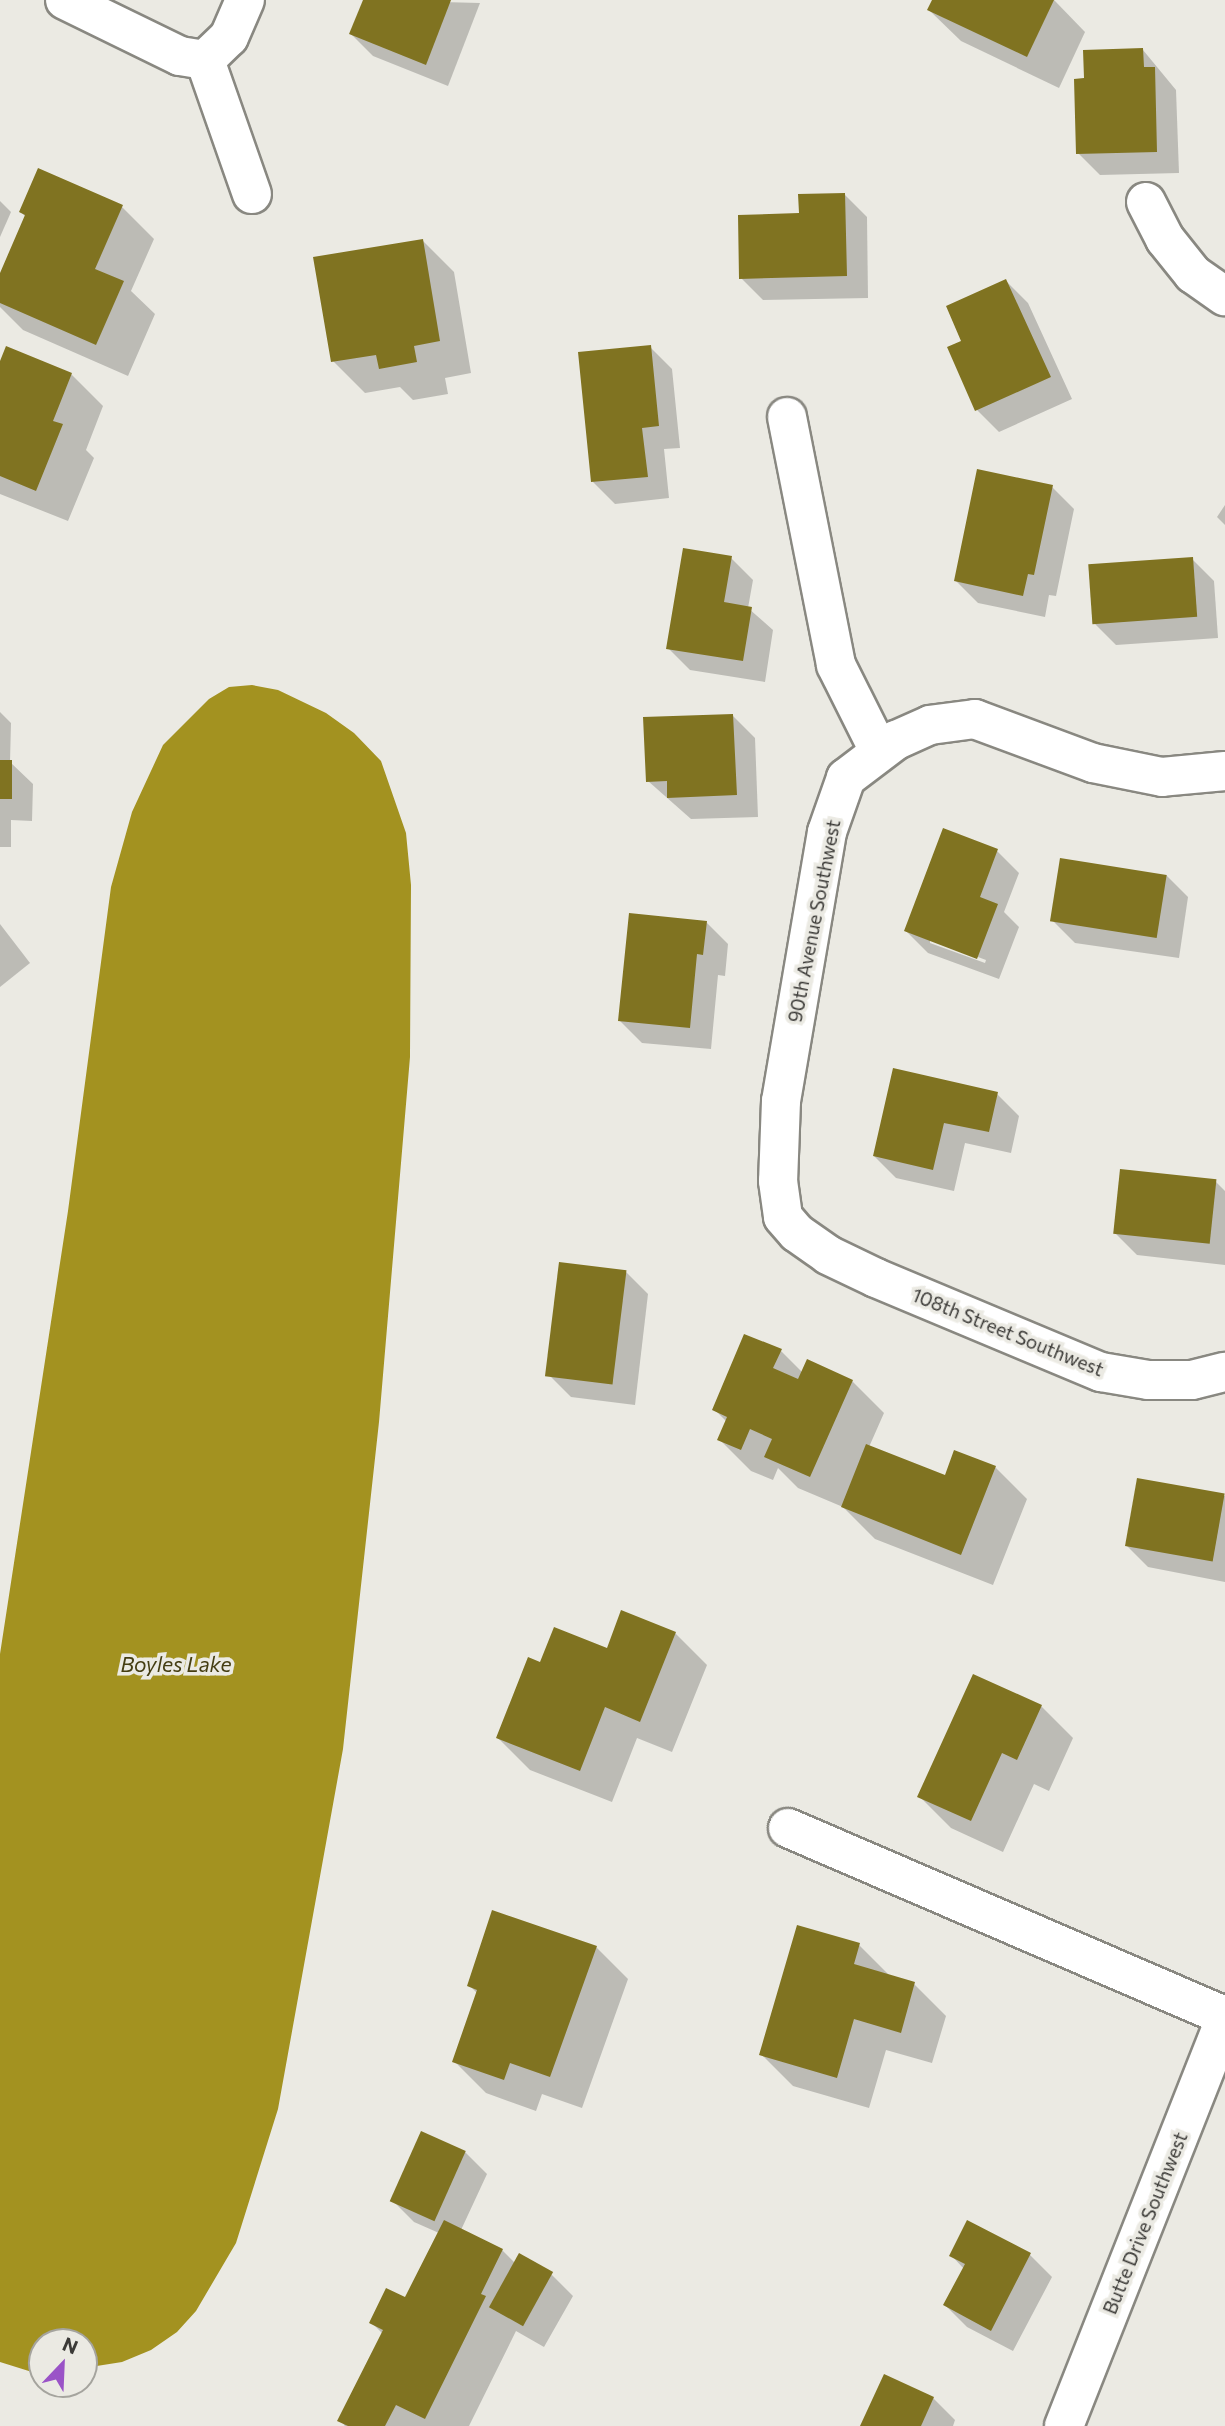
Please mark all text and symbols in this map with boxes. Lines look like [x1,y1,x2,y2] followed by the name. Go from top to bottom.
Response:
[783,818,845,1024] street label: 90th Avenue Southwest
[909,1283,1107,1381] street label: 108th Street Southwest
[120,1651,232,1677] water label: Boyles Lake
[1098,2129,1192,2317] street label: Butte Drive Southwest
[28,2328,98,2398] north arrow
[60,2332,82,2358] text: N

